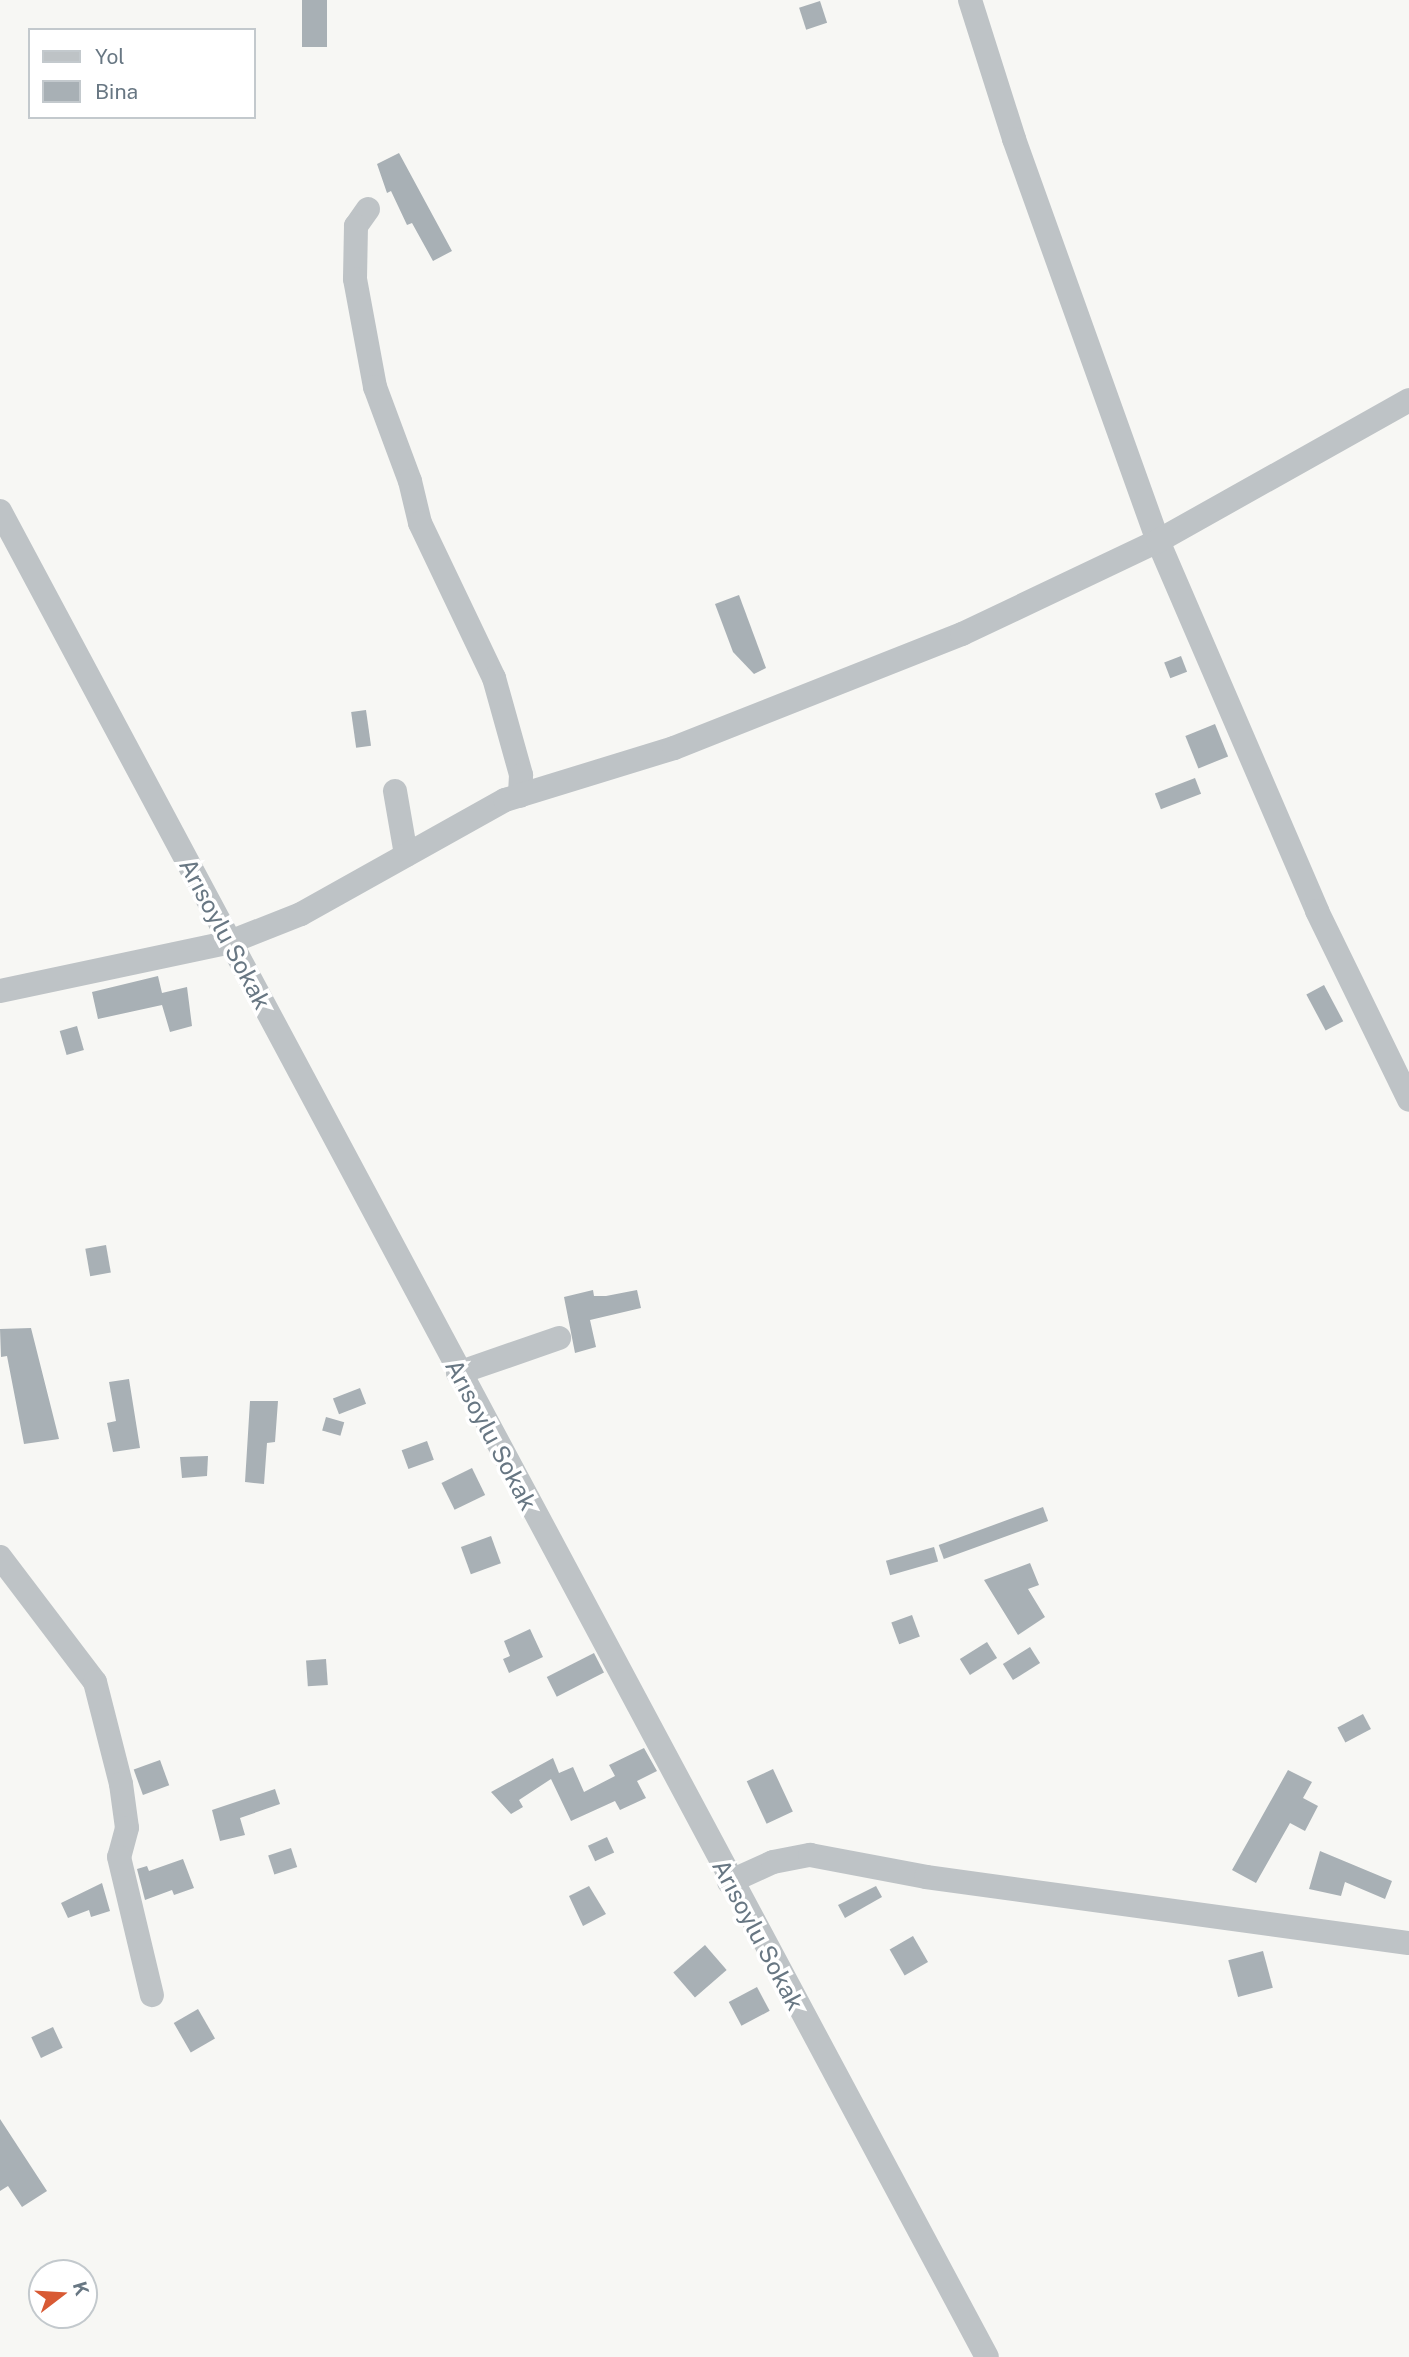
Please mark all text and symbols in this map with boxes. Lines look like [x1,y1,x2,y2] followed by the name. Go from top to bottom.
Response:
[28,28,256,119] legend
[95,44,125,69] text: Yol
[95,79,138,104] text: Bina
[173,854,277,1014] street label: Arısoylu Sokak
[439,1355,543,1515] street label: Arısoylu Sokak
[706,1855,810,2015] street label: Arısoylu Sokak
[28,2259,98,2329] north arrow
[69,2279,94,2298] text: K

